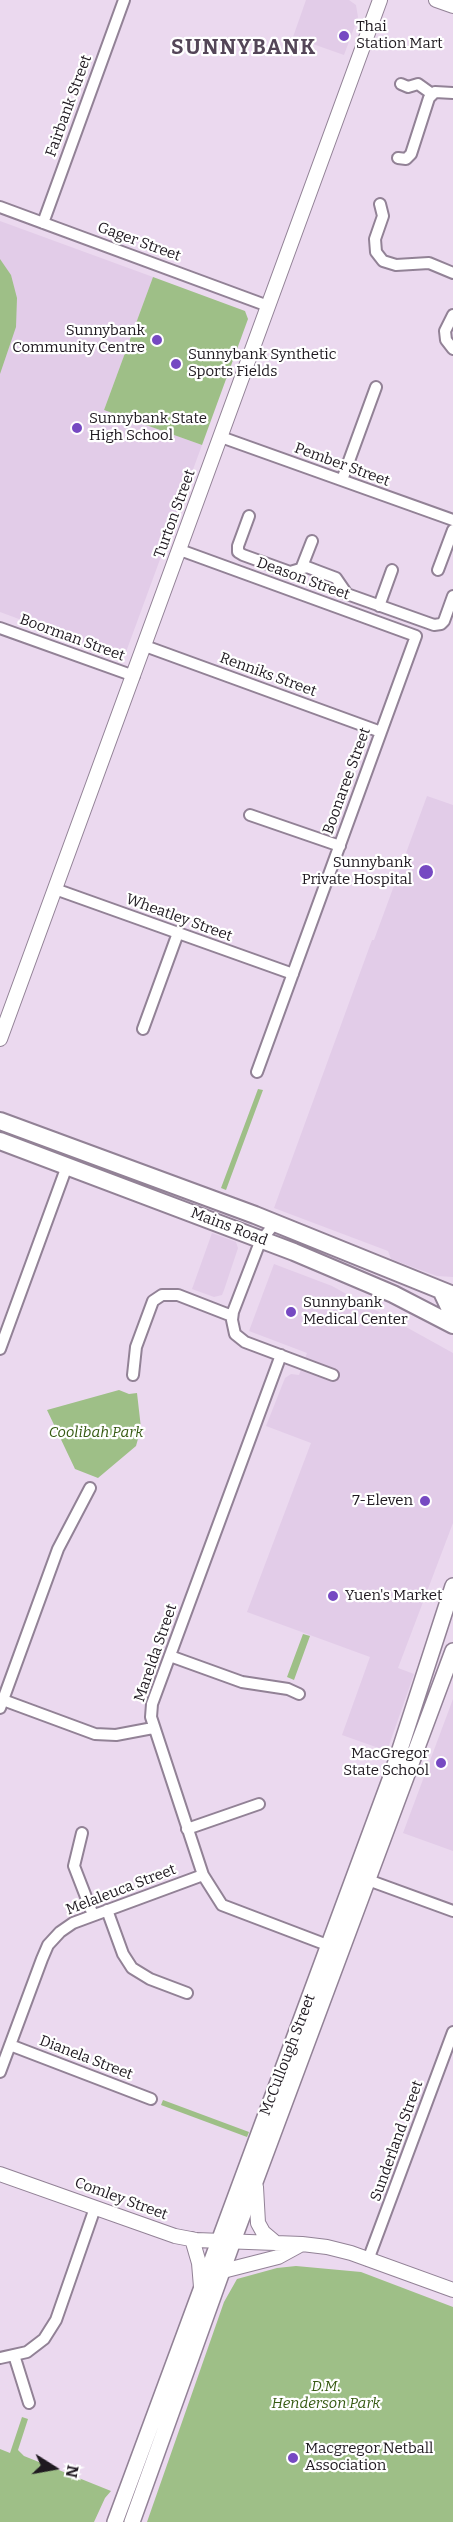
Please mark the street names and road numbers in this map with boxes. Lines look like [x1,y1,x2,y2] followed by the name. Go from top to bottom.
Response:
[42,53,96,159] street label: Fairbank Street
[95,219,183,265] street label: Gager Street
[292,439,392,491] street label: Pember Street
[151,467,199,561] street label: Turton Street
[254,554,352,604] street label: Deason Street
[17,611,127,665] street label: Boorman Street
[217,649,319,701] street label: Renniks Street
[319,725,375,837] street label: Boonaree Street
[123,890,235,946] street label: Wheatley Street
[188,1204,270,1250] street label: Mains Road
[131,1602,181,1704] street label: Marelda Street
[63,1861,179,1919] street label: Melaleuca Street
[257,1992,319,2118] street label: McCullough Street
[37,2032,135,2084] street label: Dianela Street
[367,2078,427,2204] street label: Sunderland Street
[72,2174,170,2224] street label: Comley Street

